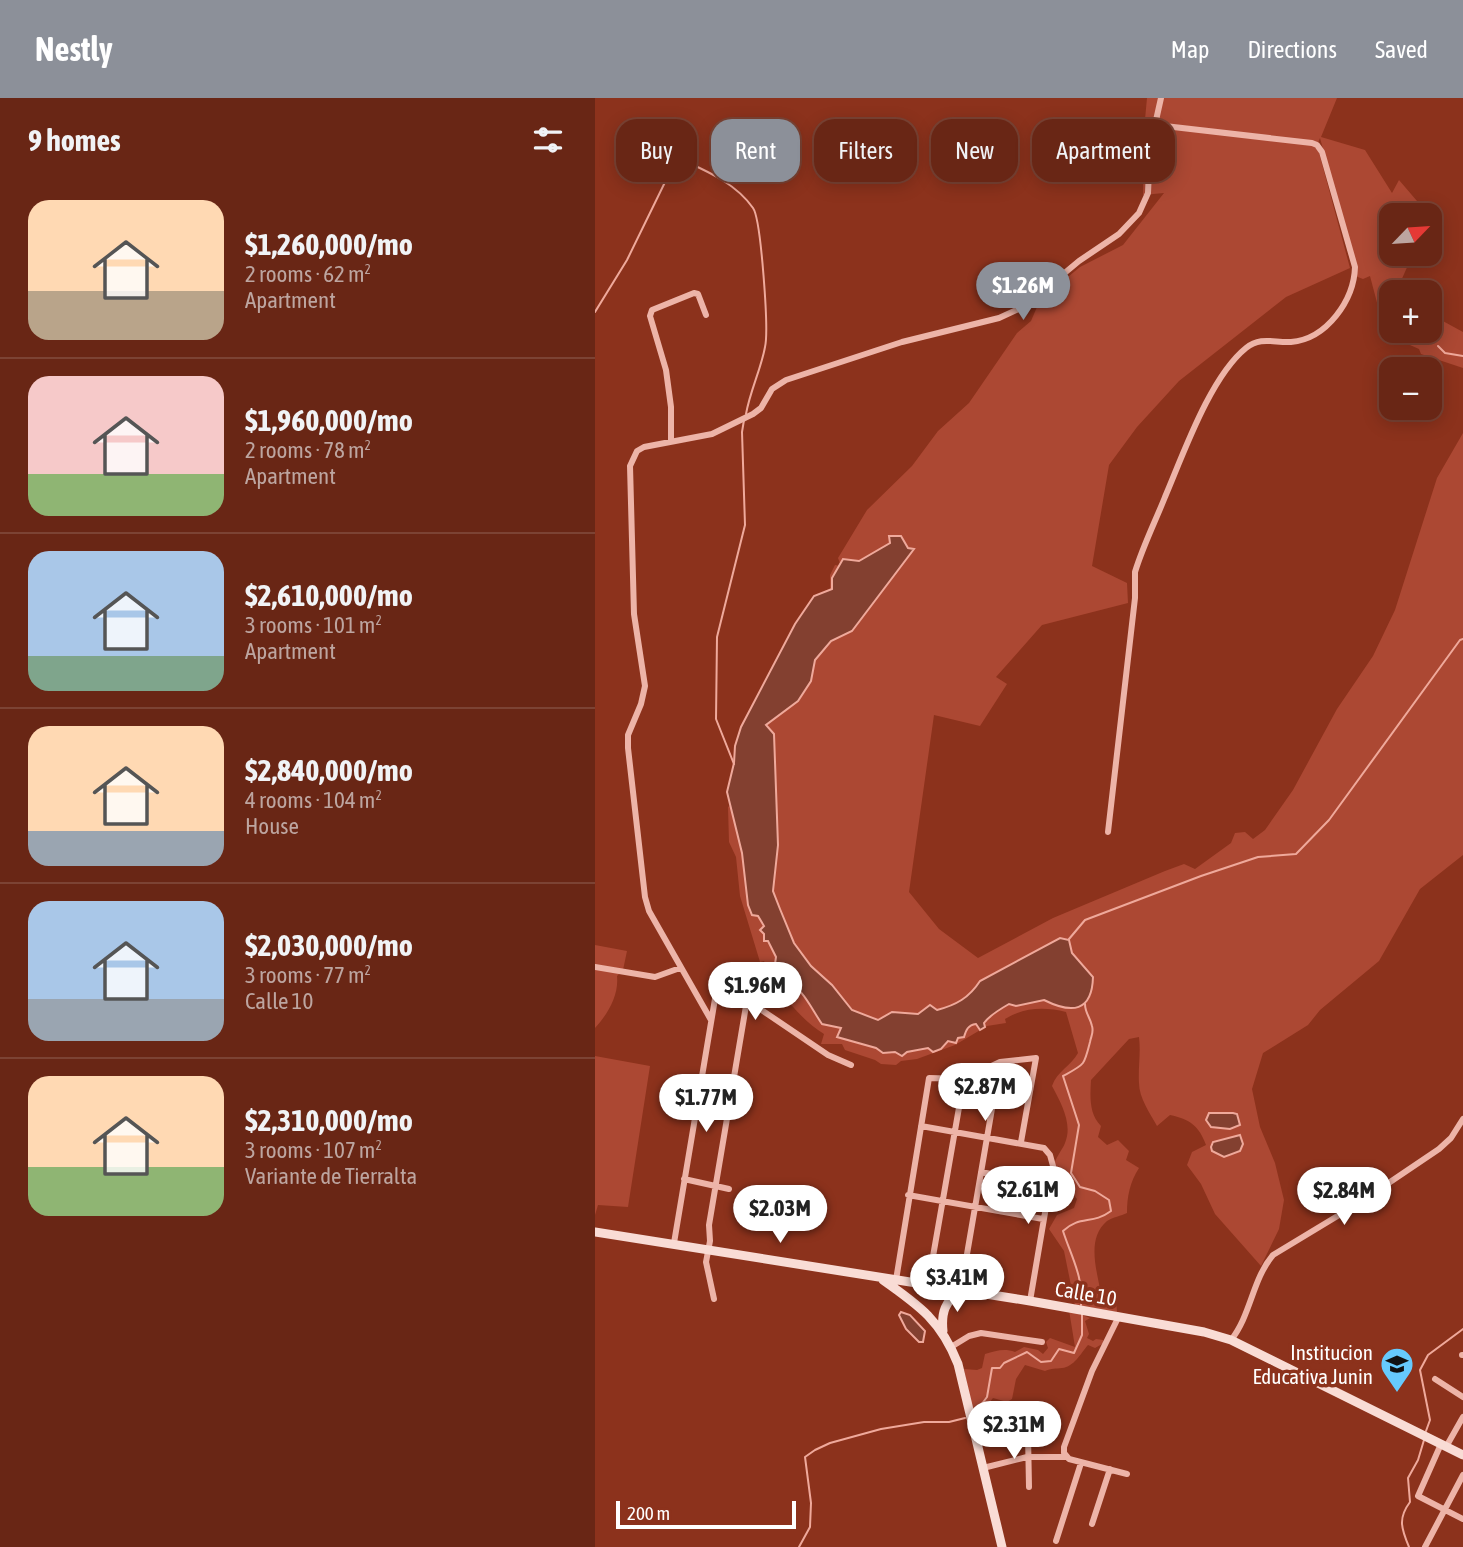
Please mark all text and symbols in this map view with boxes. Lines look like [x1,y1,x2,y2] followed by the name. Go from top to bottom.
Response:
[35,30,113,68] text: Nestly
[1171,36,1209,63] text: Map
[1247,36,1337,63] text: Directions
[1375,36,1428,63] text: Saved
[616,119,697,182] chip: Buy
[711,119,800,182] chip: Rent
[814,119,917,182] chip: Filters
[931,119,1018,182] chip: New
[1032,119,1175,182] chip: Apartment
[529,121,567,159] icon: filters
[28,123,121,157] text: 9 homes
[1379,203,1442,266] north arrow
[1379,203,1442,420] map controls
[245,227,413,261] text: $1,260,000/mo
[84,228,168,312] icon: home
[245,261,371,287] text: 2 rooms · 62 m²
[966,262,1080,322] pin: $1.26M
[992,272,1054,298] text: $1.26M
[1379,280,1442,343] button: +
[245,287,336,313] text: Apartment
[1379,357,1442,420] button: −
[245,403,413,437] text: $1,960,000/mo
[84,404,168,488] icon: home
[245,437,371,463] text: 2 rooms · 78 m²
[245,463,336,489] text: Apartment
[245,578,413,612] text: $2,610,000/mo
[84,579,168,663] icon: home
[245,612,382,638] text: 3 rooms · 101 m²
[245,638,336,664] text: Apartment
[245,753,413,787] text: $2,840,000/mo
[84,754,168,838] icon: home
[245,787,382,813] text: 4 rooms · 104 m²
[245,813,299,839] text: House
[245,928,413,962] text: $2,030,000/mo
[84,929,168,1013] icon: home
[245,962,371,988] text: 3 rooms · 77 m²
[698,962,812,1022] pin: $1.96M
[724,972,786,998] text: $1.96M
[245,988,313,1014] text: Calle 10
[928,1063,1042,1123] pin: $2.87M
[954,1073,1016,1099] text: $2.87M
[649,1074,763,1134] pin: $1.77M
[675,1084,737,1110] text: $1.77M
[245,1103,413,1137] text: $2,310,000/mo
[84,1104,168,1188] icon: home
[245,1137,382,1163] text: 3 rooms · 107 m²
[245,1163,417,1189] text: Variante de Tierralta
[971,1166,1085,1226] pin: $2.61M
[1287,1168,1401,1227] pin: $2.84M
[997,1176,1059,1202] text: $2.61M
[1313,1177,1375,1203] text: $2.84M
[723,1186,837,1245] pin: $2.03M
[749,1195,811,1221] text: $2.03M
[900,1254,1014,1314] pin: $3.41M
[926,1264,988,1290] text: $3.41M
[1053,1276,1119,1310] street label: Calle 10
[1252,1340,1373,1388] place label: Institucion Educativa Junin
[1378,1345,1416,1394] school or university icon: Institucion Educativa Junin
[957,1402,1071,1461] pin: $2.31M
[983,1411,1045,1437] text: $2.31M
[616,1498,796,1530] scale bar
[627,1502,670,1524] text: 200 m

